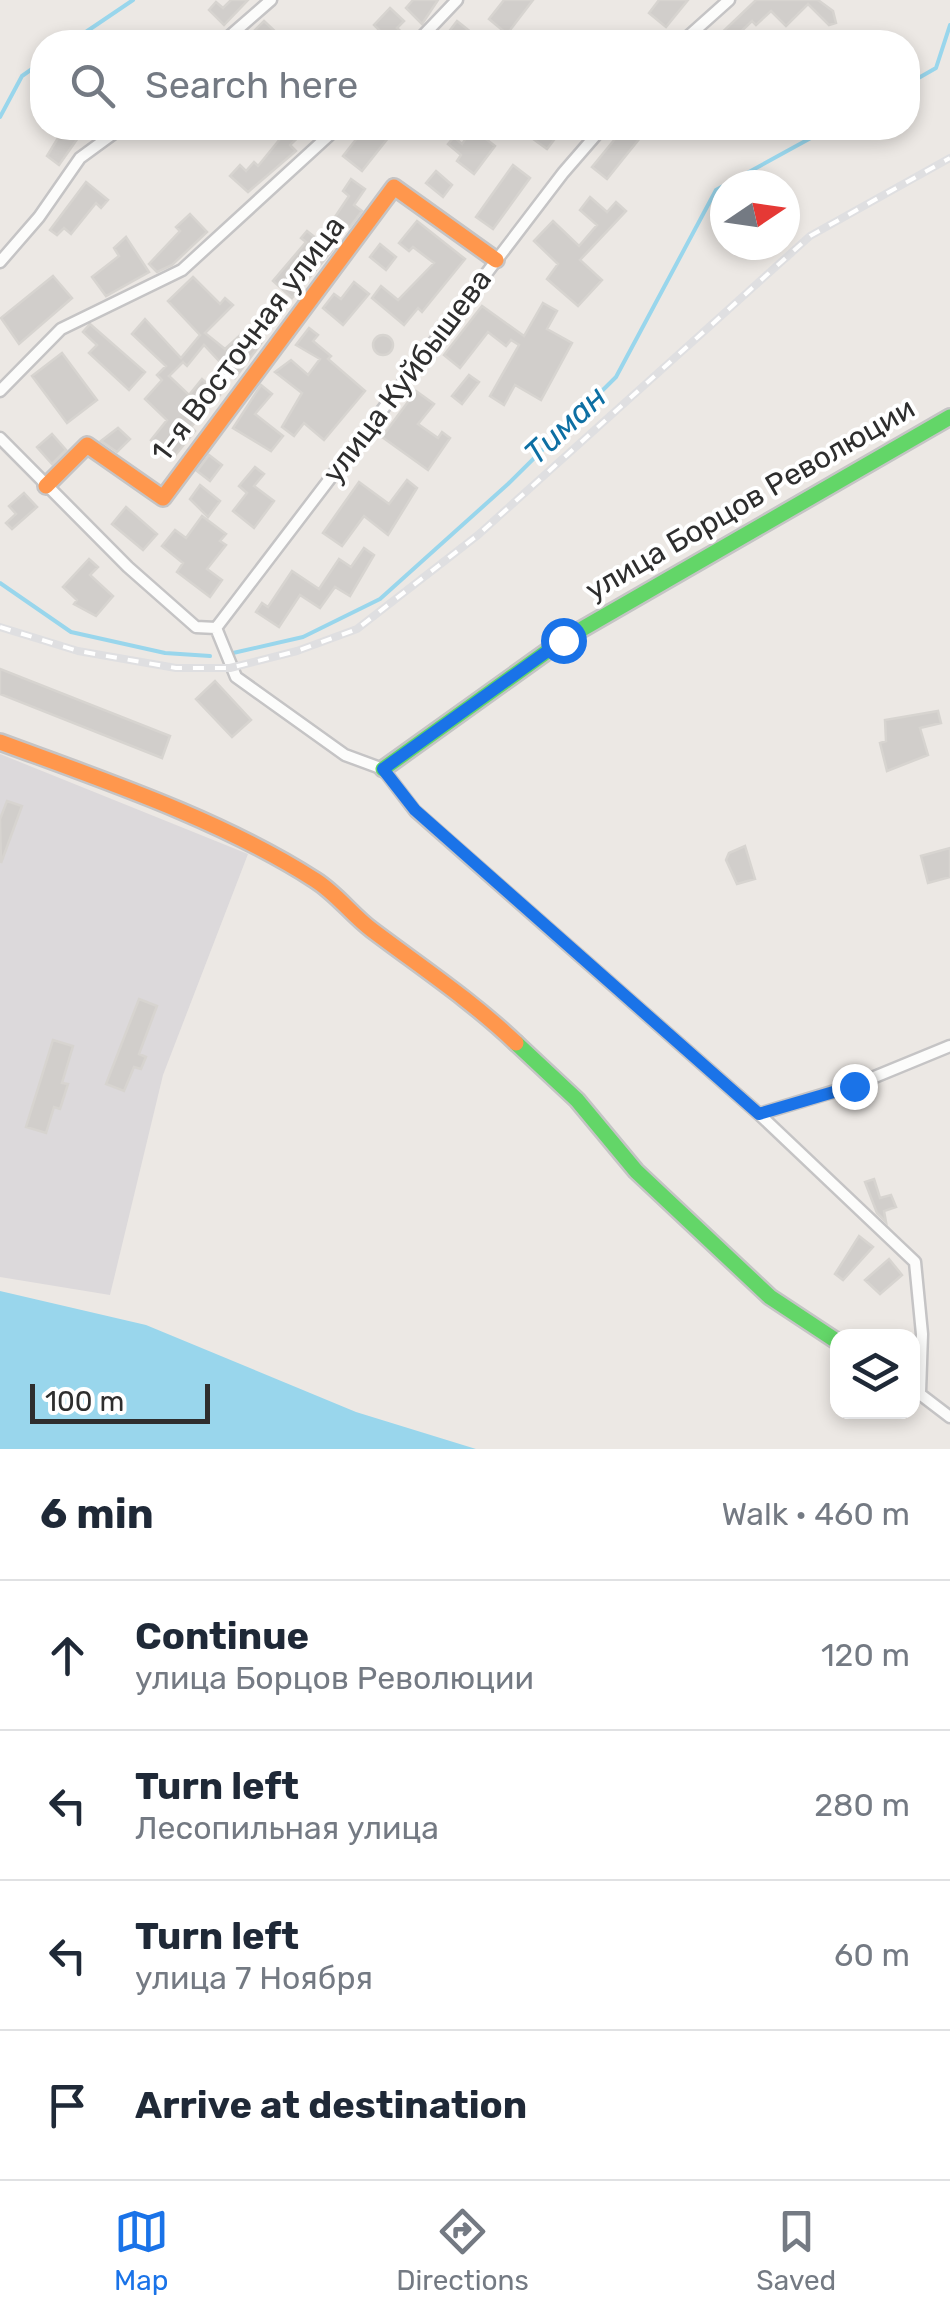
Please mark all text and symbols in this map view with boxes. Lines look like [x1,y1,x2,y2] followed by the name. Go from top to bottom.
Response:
[30,30,920,140] search box
[65,58,120,113] icon: search
[145,62,358,108] text: Search here
[710,170,800,260] north arrow
[144,209,352,469] street label: 1-я Восточная улица
[315,262,499,490] street label: улица Куйбышева
[516,378,614,472] water label: Тиман
[579,390,921,608] street label: улица Борцов Революции
[541,618,587,664] route start
[832,1064,878,1110] route end
[830,1329,920,1419] map controls
[830,1329,920,1419] button: layers
[30,1379,210,1424] scale bar
[45,1385,124,1418] text: 100 m
[40,1489,154,1539] text: 6 min
[721,1495,910,1533] text: Walk · 460 m
[135,1613,309,1659] text: Continue
[40,1628,95,1683] icon: ahead
[821,1636,910,1674] text: 120 m
[135,1659,534,1697] text: улица Борцов Революции
[135,1763,299,1809] text: Turn left
[40,1778,95,1833] icon: left
[814,1786,910,1824] text: 280 m
[135,1809,439,1847] text: Лесопильная улица
[135,1913,299,1959] text: Turn left
[40,1928,95,1983] icon: left
[834,1936,910,1974] text: 60 m
[135,1959,373,1997] text: улица 7 Ноября
[40,2078,95,2133] icon: arrive
[135,2082,527,2128] text: Arrive at destination
[114,2204,169,2297] tab: Map
[396,2204,529,2297] tab: Directions
[756,2204,836,2297] tab: Saved

